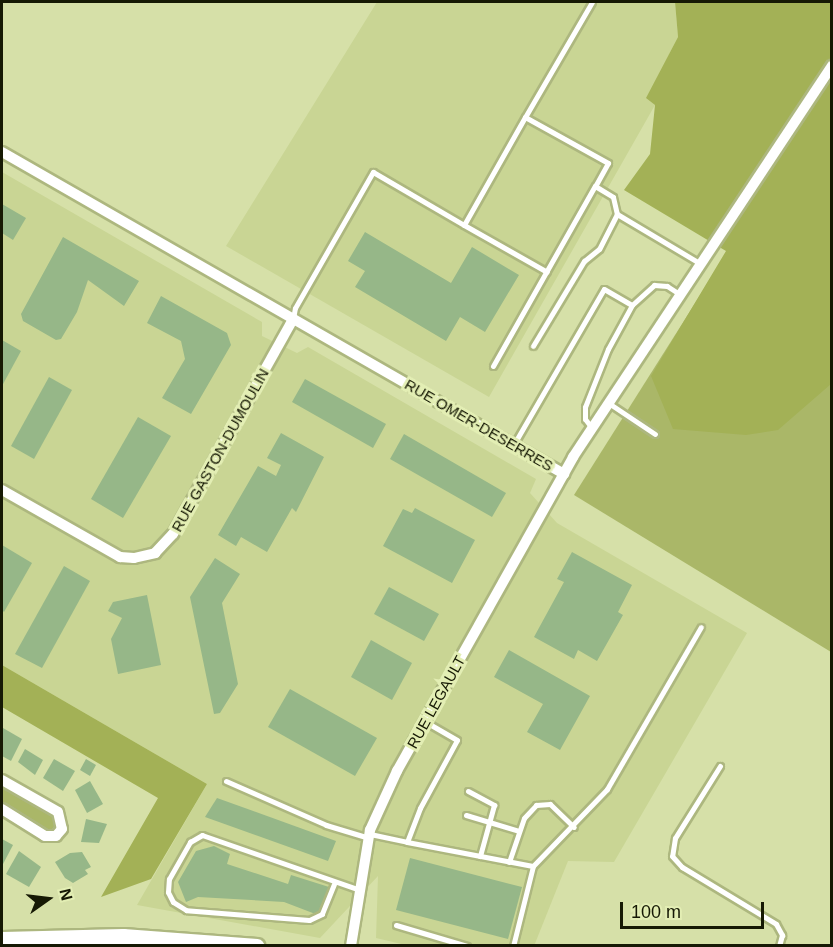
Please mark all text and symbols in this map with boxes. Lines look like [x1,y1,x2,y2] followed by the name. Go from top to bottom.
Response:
[168,365,272,535] street label: RUE GASTON-DUMOULIN
[402,375,556,475] street label: RUE OMER-DESERRES
[403,653,469,751] street label: RUE LEGAULT
[18,869,78,929] north arrow
[56,887,76,902] text: N
[623,890,767,928] scale bar
[631,902,681,922] text: 100 m

